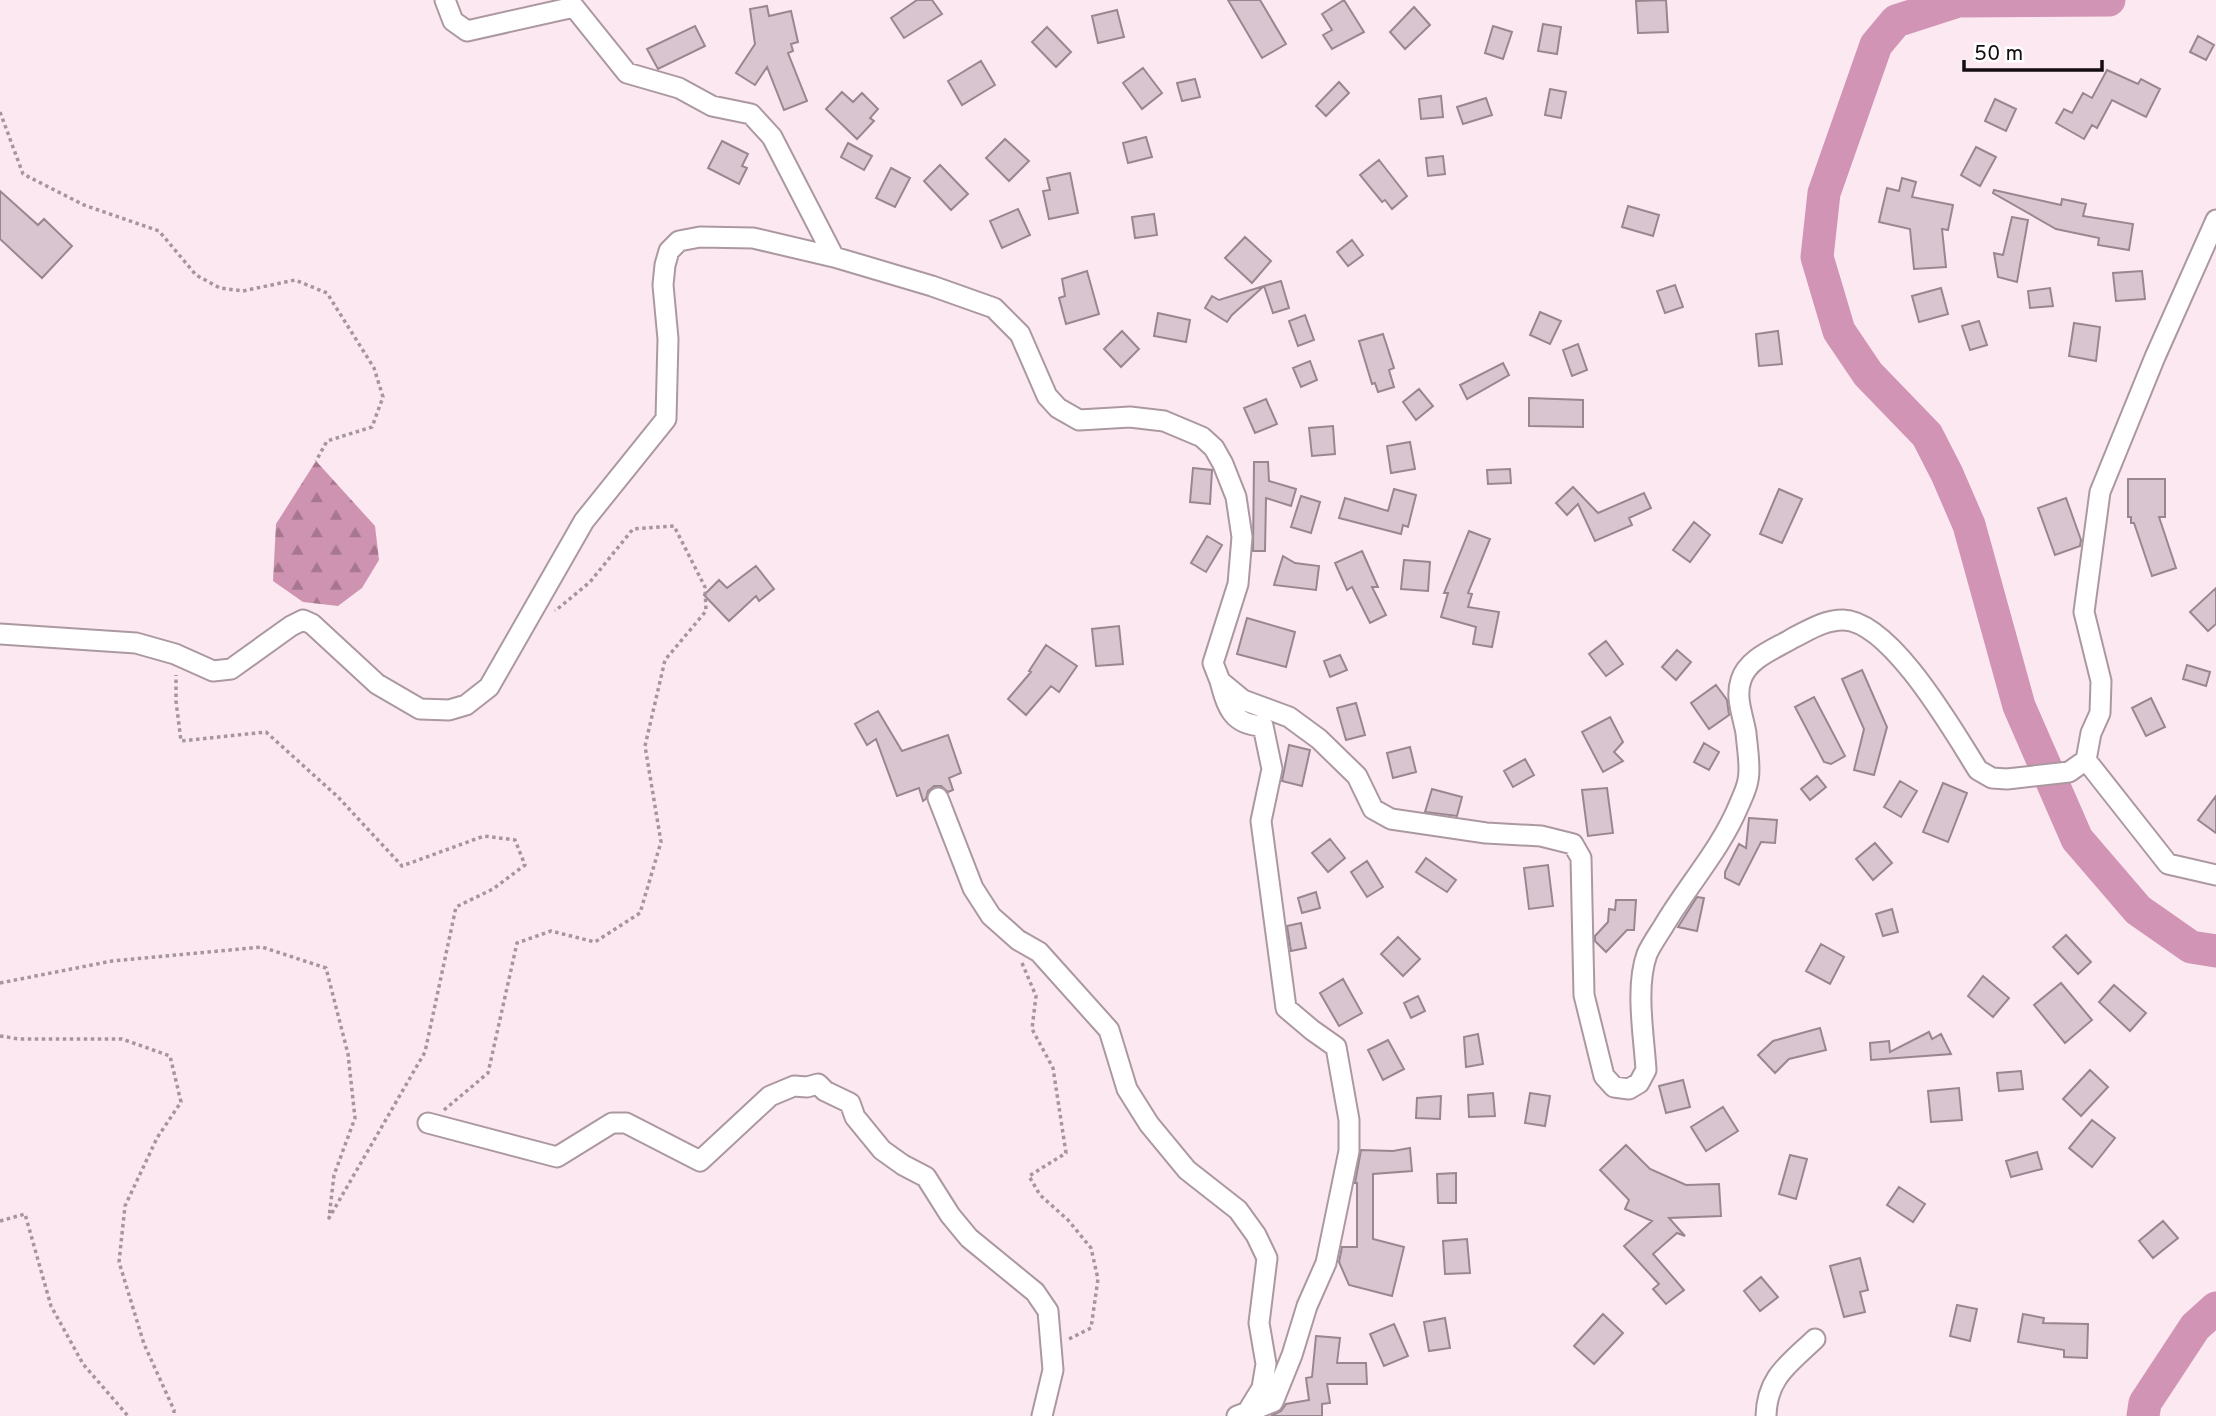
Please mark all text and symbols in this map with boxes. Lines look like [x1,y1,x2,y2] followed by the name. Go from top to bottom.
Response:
[1964,28,2102,72] scale bar
[1974,41,2023,68] text: 50 m

